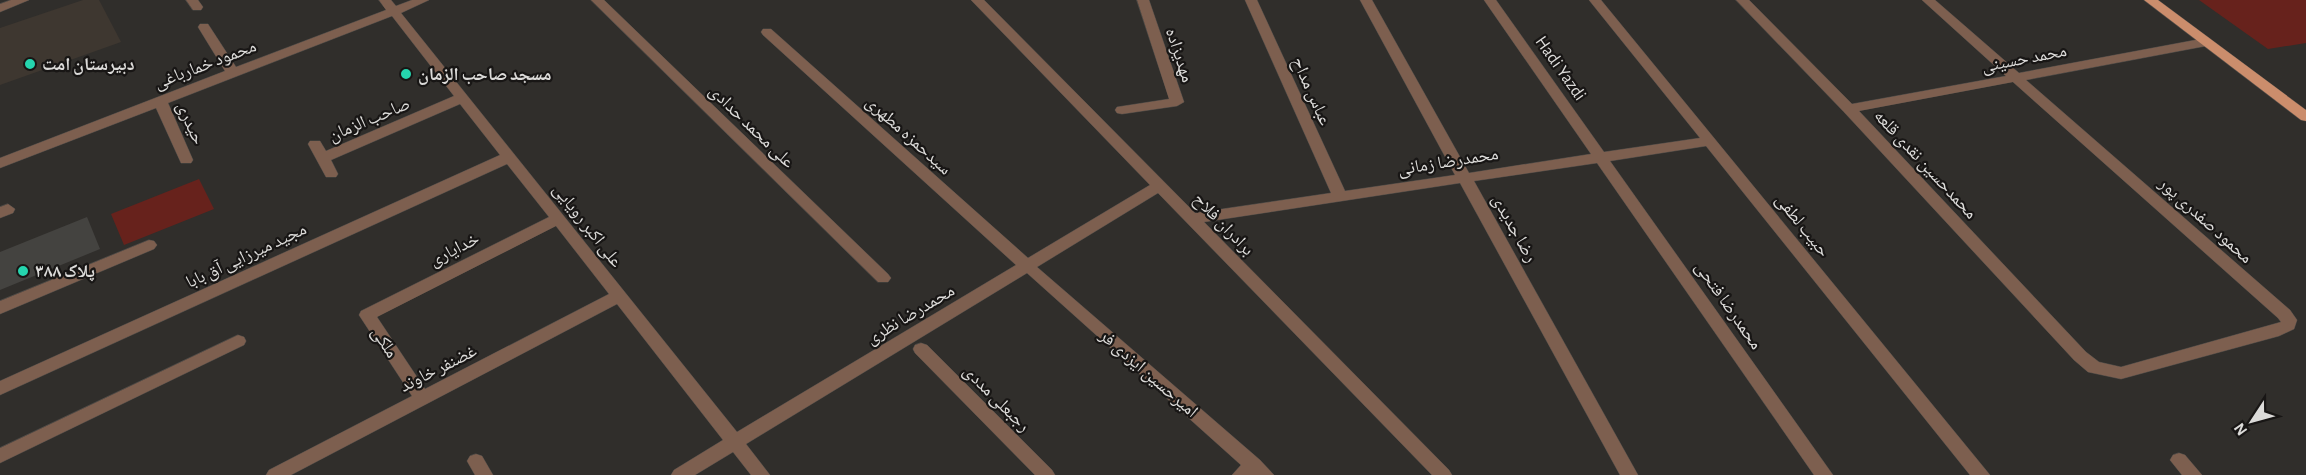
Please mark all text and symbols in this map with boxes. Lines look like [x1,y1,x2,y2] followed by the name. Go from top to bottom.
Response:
[1162,26,1196,85] street label: مهدیزاده
[1531,33,1589,104] street label: Hadi Yazdi
[152,37,259,94] street label: محمود خمارباغی
[1980,42,2069,77] street label: محمد حسینی
[1286,55,1334,129] street label: عباس مداح
[42,56,135,75] place label: دبیرستان امت
[23,57,37,71] marker: دبیرستان امت
[418,66,552,85] place label: مسجد صاحب الزمان
[399,67,413,81] marker: مسجد صاحب الزمان
[705,82,797,172] street label: علی محمد حدادی
[861,93,955,179] street label: سیدحمزه مطهری
[326,95,413,146] street label: صاحب الزمان
[172,99,207,148] street label: حیدری
[1870,107,1980,223] street label: محمدحسین نقدی قلعه
[1396,145,1500,180] street label: محمدرضا زمانی
[2154,174,2255,268] street label: محمود صفدری پور
[548,180,625,271] street label: علی اکبر رویایی
[1188,190,1257,261] street label: برادران فلاح
[1771,191,1833,261] street label: حبیب لطفی
[1487,192,1540,266] street label: رضا جدیدی
[183,218,310,293] street label: مجید میرزایی آق بابا
[427,230,483,271] street label: خدایاری
[1690,258,1765,354] street label: محمدرضا فتحی
[35,263,95,282] place label: پلاک ۳۸۸
[16,264,30,278] marker: پلاک ۳۸۸
[863,282,958,349] street label: محمدرضا نظری
[367,324,401,362] street label: ملکی
[1094,326,1201,422] street label: امیرحسین ایزدی فر
[397,342,480,396] street label: غضنفر خاوند
[959,362,1033,436] street label: رجبعلی مددی
[2222,391,2282,451] north arrow
[2231,420,2250,438] text: N

